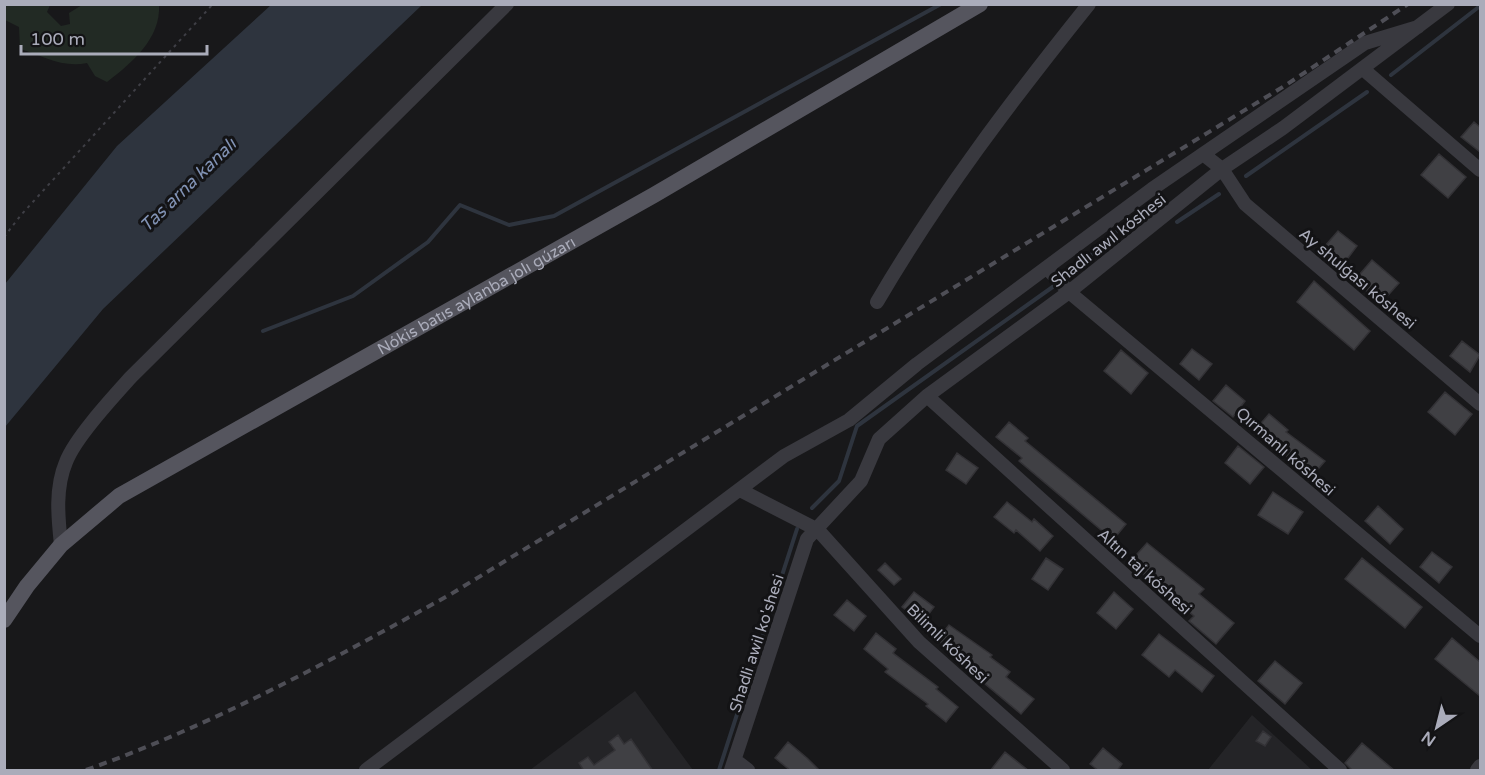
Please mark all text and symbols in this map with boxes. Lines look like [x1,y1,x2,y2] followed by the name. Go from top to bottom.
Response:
[21,18,207,56] scale bar
[30,28,85,50] text: 100 m
[135,132,242,237] water label: Tas arna kanalı
[1047,190,1170,292] street label: Shadlı awıl kóshesi
[1295,224,1420,334] street label: Ay shulǵası kóshesi
[374,232,579,360] street label: Nókis batıs aylanba jolı gúzarı
[1232,403,1339,500] street label: Qırmanlı kóshesi
[1093,524,1195,619] street label: Altın taj kóshesi
[725,572,789,715] street label: Shadli awil ko'shesi
[902,600,992,688] street label: Bilimli kóshesi
[1407,697,1467,757] north arrow
[1418,727,1440,750] text: N

